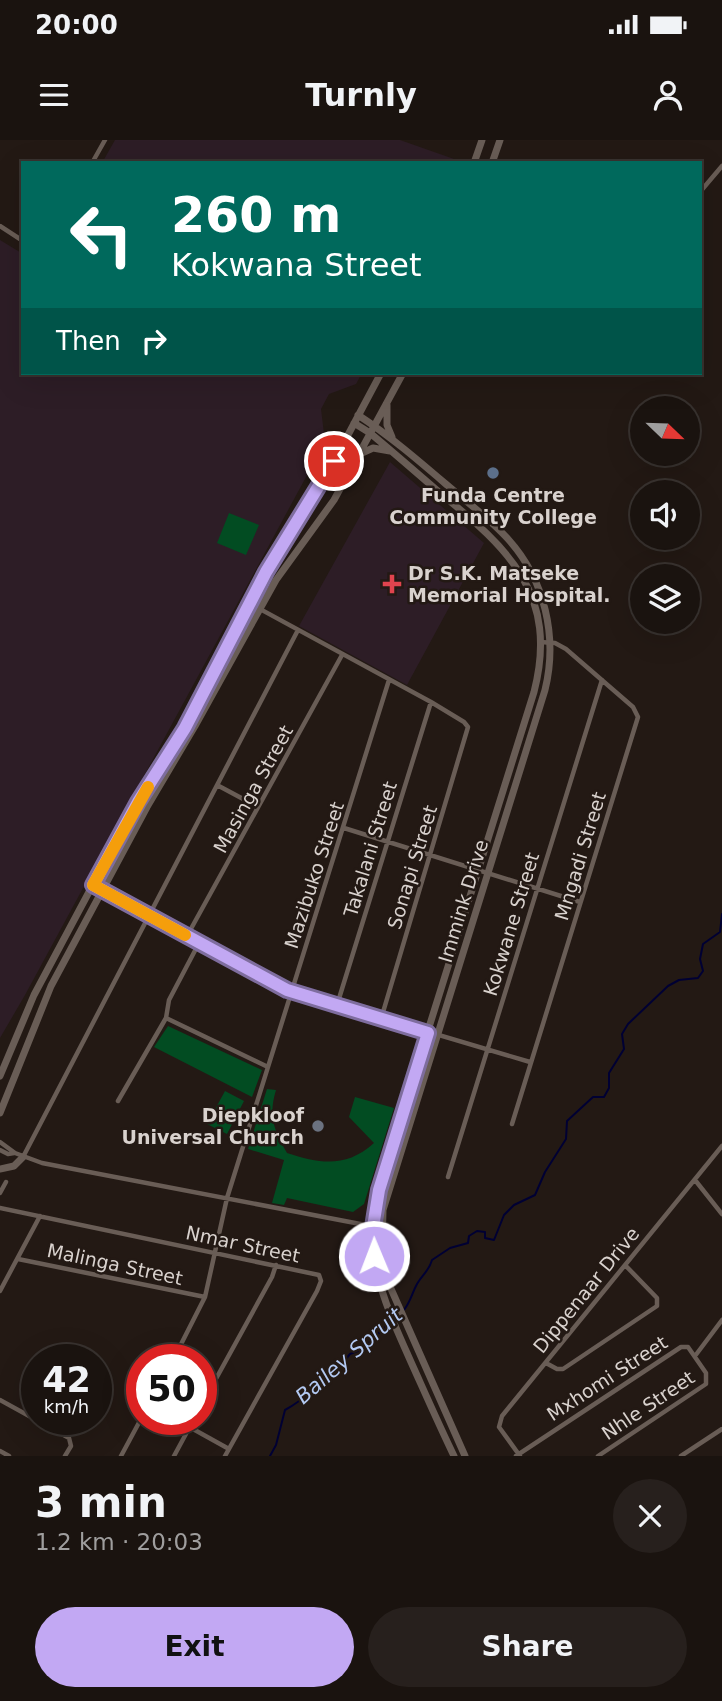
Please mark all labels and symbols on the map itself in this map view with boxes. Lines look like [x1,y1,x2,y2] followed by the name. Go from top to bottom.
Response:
[630,396,700,466] north arrow
[304,431,364,491] pin
[485,465,501,481] marker: Funda Centre Community College
[389,484,597,528] place label: Funda Centre Community College
[408,562,611,606] place label: Dr S.K. Matseke Memorial Hospital.
[382,574,402,594] marker: Dr S.K. Matseke Memorial Hospital.
[209,721,297,857] street label: Masinga Street
[339,779,401,920] street label: Takalani Street
[550,789,610,923] street label: Mngadi Street
[280,799,348,951] street label: Mazibuko Street
[383,802,441,932] street label: Sonapi Street
[434,837,492,965] street label: Immink Drive
[479,850,543,998] street label: Kokwane Street
[121,1104,305,1148] place label: Diepkloof Universal Church
[310,1118,326,1134] marker: Diepkloof Universal Church
[337,1219,411,1293] position arrow
[184,1221,302,1267] street label: Nmar Street
[529,1223,643,1357] street label: Dippenaar Drive
[45,1239,185,1289] street label: Malinga Street
[291,1303,408,1409] water label: Bailey Spruit
[543,1331,671,1425] street label: Mxhomi Street
[126,1344,217,1435] speed limit sign: 50
[597,1366,699,1444] street label: Nhle Street

